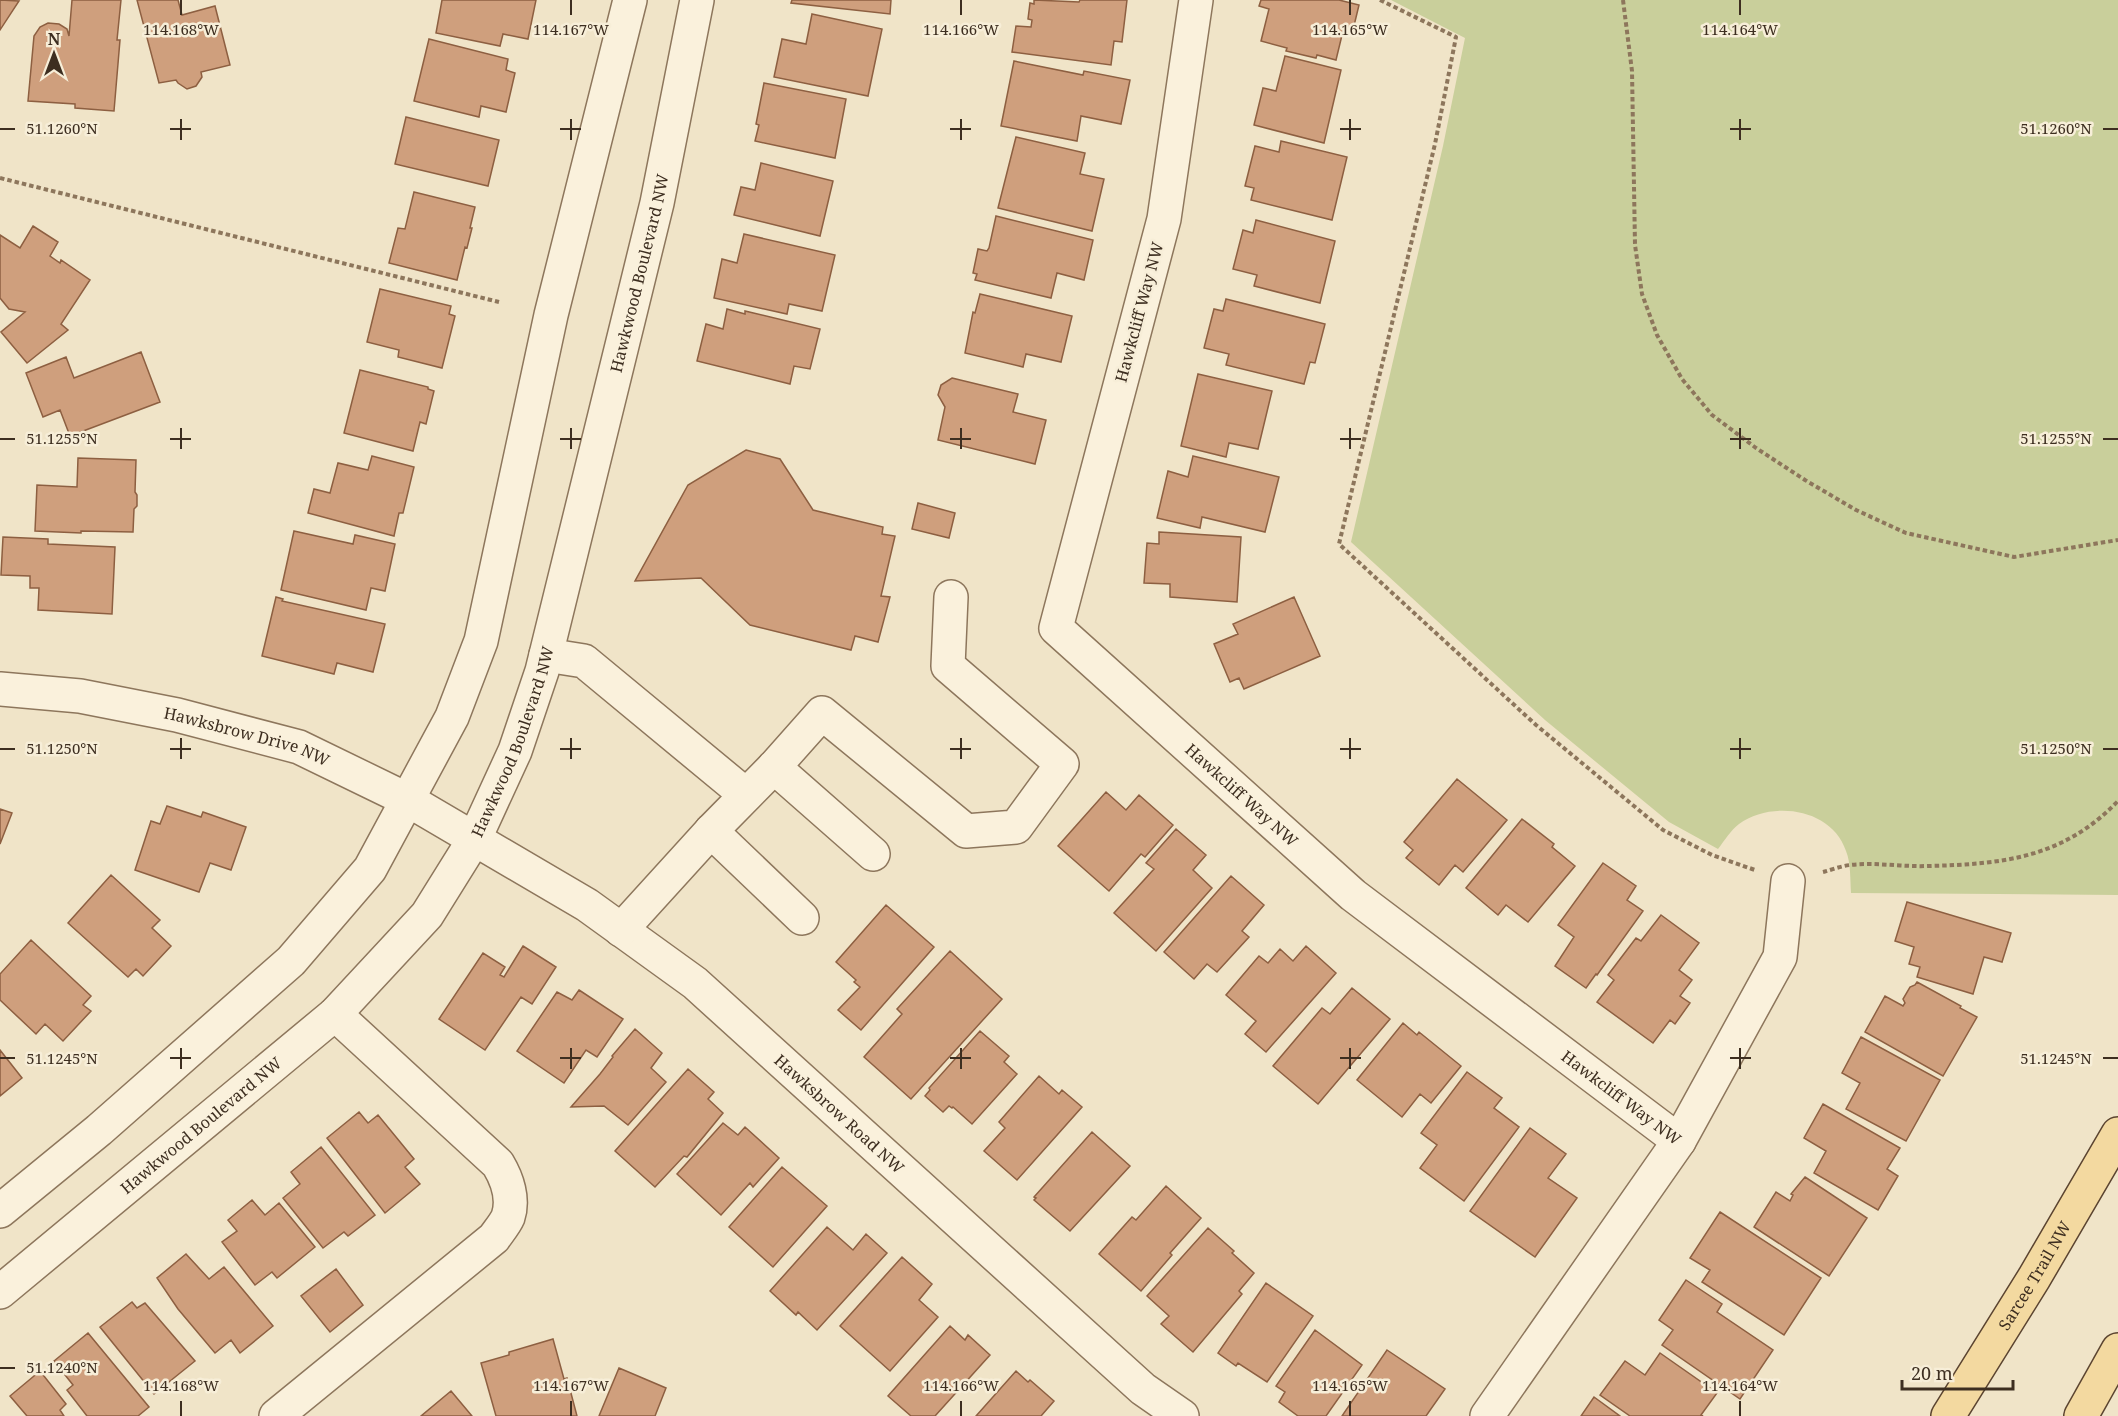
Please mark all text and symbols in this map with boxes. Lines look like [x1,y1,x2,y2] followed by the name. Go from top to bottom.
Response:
[143,19,219,39] text: 114.168°W
[533,19,609,39] text: 114.167°W
[923,19,999,39] text: 114.166°W
[1312,19,1388,39] text: 114.165°W
[1702,19,1778,39] text: 114.164°W
[24,24,84,84] north arrow
[48,28,61,50] text: N
[26,118,98,138] text: 51.1260°N
[2020,118,2092,138] text: 51.1260°N
[605,172,674,375] street label: Hawkwood Boulevard NW
[1110,239,1168,385] street label: Hawkcliff Way NW
[26,428,98,448] text: 51.1255°N
[2020,428,2092,448] text: 51.1255°N
[466,644,559,841] street label: Hawkwood Boulevard NW
[162,702,333,771] street label: Hawksbrow Drive NW
[26,738,98,758] text: 51.1250°N
[1181,738,1303,852] street label: Hawkcliff Way NW
[2020,738,2092,758] text: 51.1250°N
[1557,1045,1686,1150] street label: Hawkcliff Way NW
[26,1048,98,1068] text: 51.1245°N
[2020,1048,2092,1068] text: 51.1245°N
[770,1049,909,1179] street label: Hawksbrow Road NW
[116,1052,286,1199] street label: Hawkwood Boulevard NW
[1993,1217,2076,1334] street label: Sarcee Trail NW
[1902,1353,2013,1391] scale bar
[26,1357,98,1377] text: 51.1240°N
[1911,1361,1953,1385] text: 20 m
[143,1375,219,1395] text: 114.168°W
[533,1375,609,1395] text: 114.167°W
[923,1375,999,1395] text: 114.166°W
[1312,1375,1388,1395] text: 114.165°W
[1702,1375,1778,1395] text: 114.164°W

